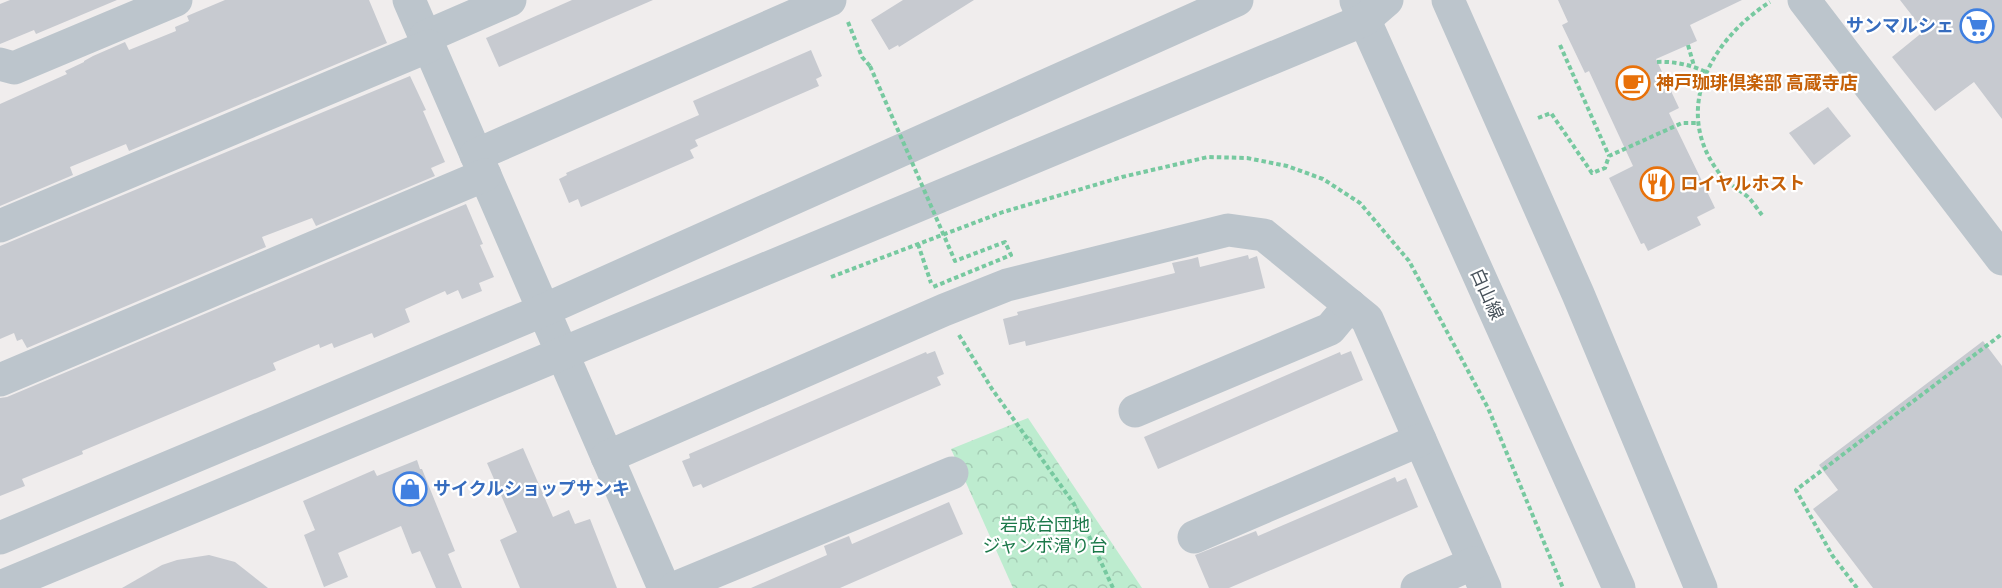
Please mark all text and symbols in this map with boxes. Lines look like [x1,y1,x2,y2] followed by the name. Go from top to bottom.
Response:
[1959,8,1995,44] supermarket icon: サンマルシェ
[1846,13,1954,38] place label: サンマルシェ
[1615,65,1651,101] cafe icon: 神戸珈琲倶楽部 高蔵寺店
[1656,70,1858,95] place label: 神戸珈琲倶楽部 高蔵寺店
[1639,166,1675,202] restaurant icon: ロイヤルホスト
[1680,171,1805,196] place label: ロイヤルホスト
[1465,264,1510,324] street label: 白山線
[392,471,428,507] shop icon: サイクルショップサンキ
[433,476,630,501] place label: サイクルショップサンキ
[982,512,1108,558] park label: 岩成台団地 ジャンボ滑り台

